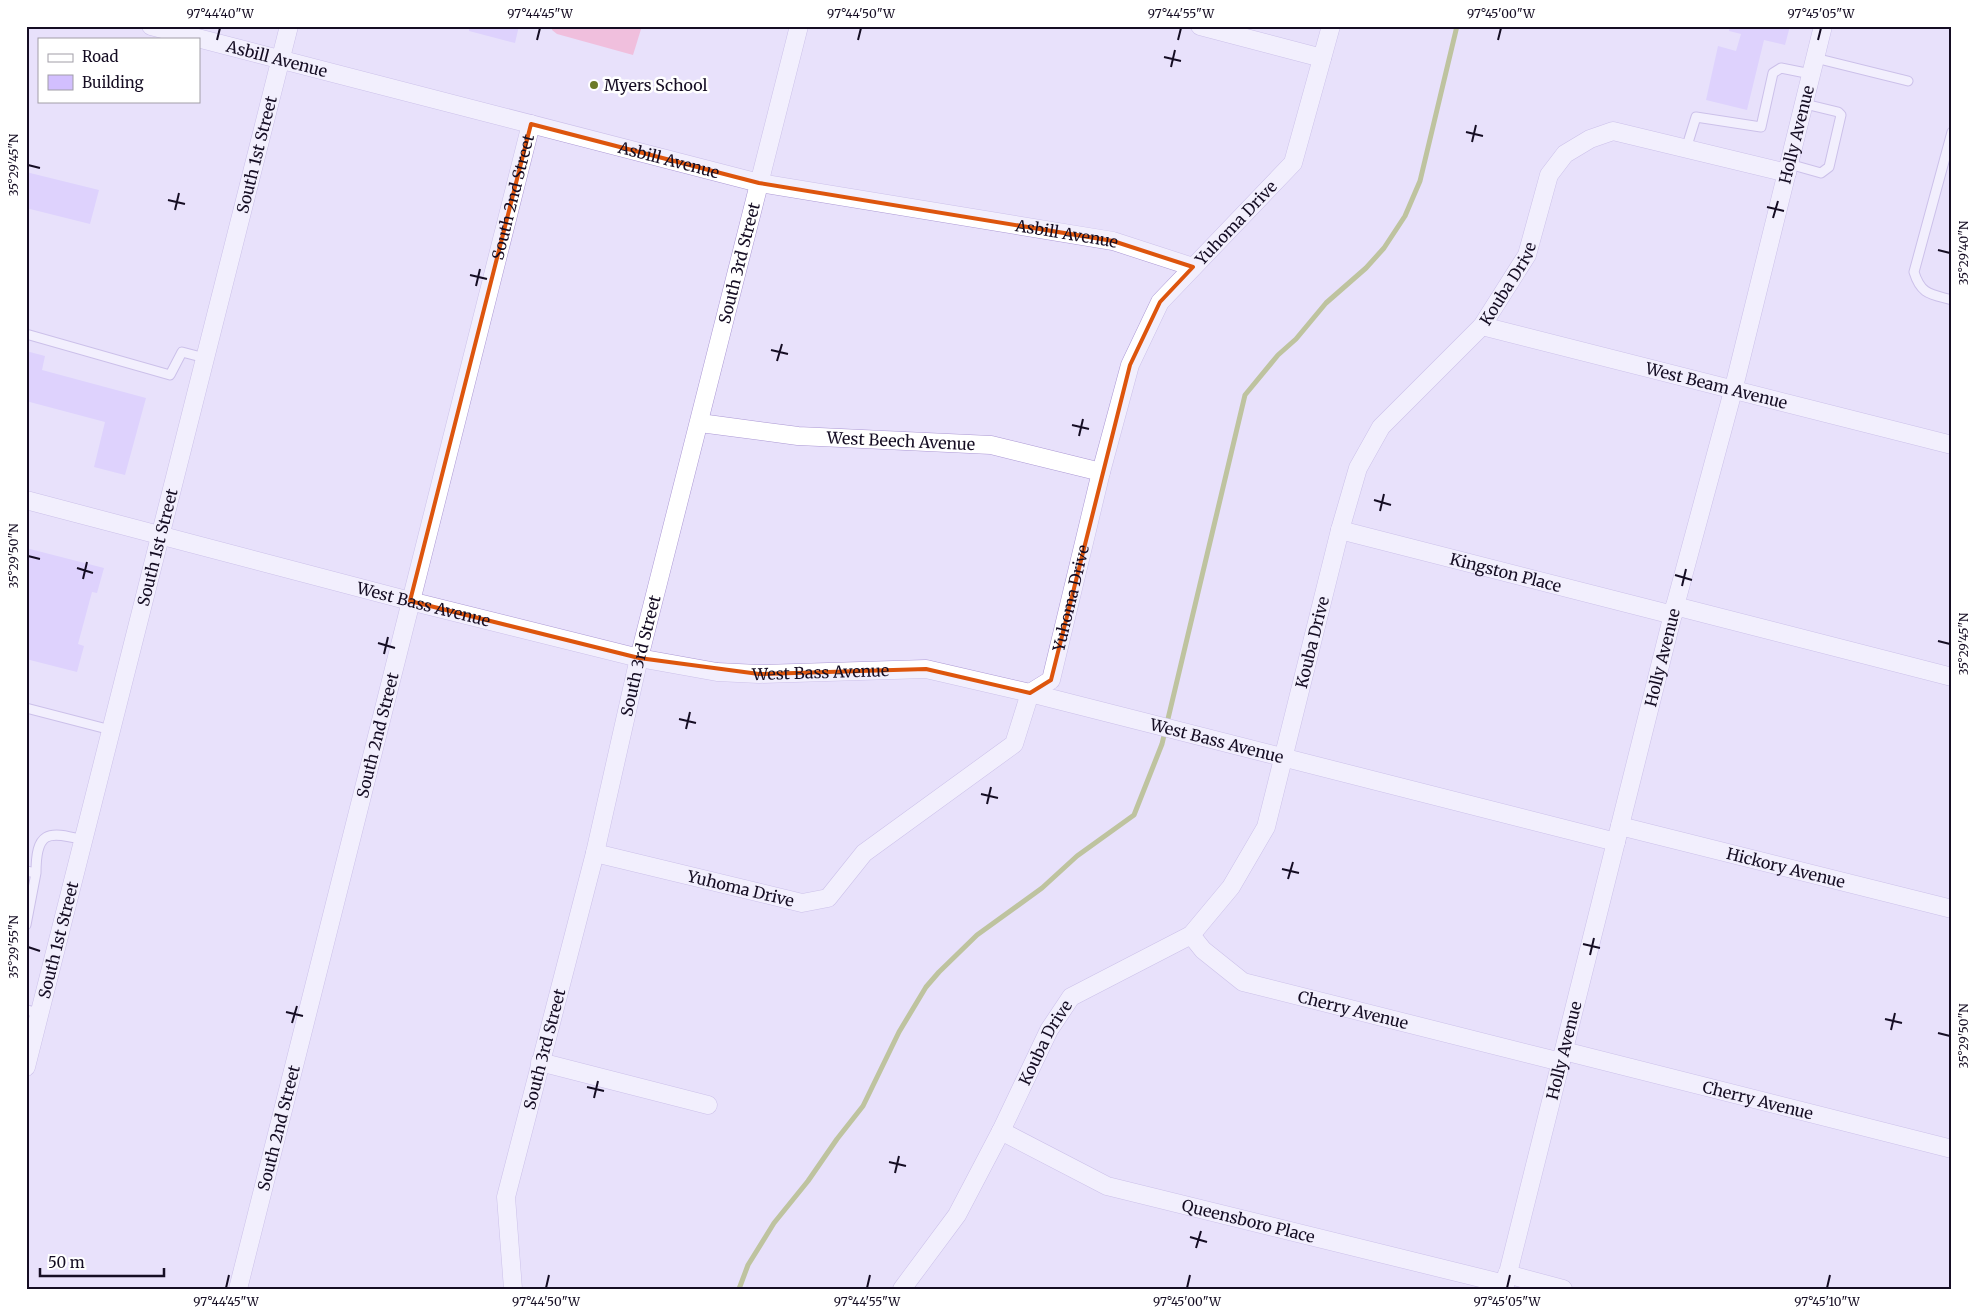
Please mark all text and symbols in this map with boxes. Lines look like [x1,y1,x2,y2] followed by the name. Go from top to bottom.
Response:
[186,6,255,21] text: 97°44'40"W
[507,6,574,21] text: 97°44'45"W
[827,6,896,21] text: 97°44'50"W
[1148,6,1215,21] text: 97°44'55"W
[1467,6,1536,21] text: 97°45'00"W
[1788,6,1855,21] text: 97°45'05"W
[223,36,330,81] street label: Asbill Avenue
[38,38,200,102] legend
[82,47,118,66] text: Road
[82,73,144,92] text: Building
[604,75,707,95] place label: Myers School
[588,79,600,91] marker: Myers School
[1774,83,1818,186] street label: Holly Avenue
[232,93,281,215] street label: South 1st Street
[487,131,538,262] street label: South 2nd Street
[6,133,21,196] text: 35°29'45"N
[615,137,722,182] street label: Asbill Avenue
[1190,176,1281,270] street label: Yuhoma Drive
[714,200,764,326] street label: South 3rd Street
[1013,215,1121,252] street label: Asbill Avenue
[1956,220,1971,285] text: 35°29'40"N
[1475,240,1540,329] street label: Kouba Drive
[1643,358,1790,413] street label: West Beam Avenue
[825,427,976,454] street label: West Beech Avenue
[133,486,182,608] street label: South 1st Street
[6,523,21,589] text: 35°29'50"N
[1048,543,1093,654] street label: Yuhoma Drive
[1448,548,1564,596] street label: Kingston Place
[354,577,492,631] street label: West Bass Avenue
[616,592,665,718] street label: South 3rd Street
[1291,594,1333,690] street label: Kouba Drive
[1640,606,1684,709] street label: Holly Avenue
[1956,612,1971,675] text: 35°29'45"N
[751,660,889,684] street label: West Bass Avenue
[352,670,403,800] street label: South 2nd Street
[1147,714,1286,767] street label: West Bass Avenue
[1725,843,1847,892] street label: Hickory Avenue
[684,865,796,911] street label: Yuhoma Drive
[34,878,83,1001] street label: South 1st Street
[6,914,21,979] text: 35°29'55"N
[519,986,570,1112] street label: South 3rd Street
[1296,986,1411,1033] street label: Cherry Avenue
[1014,996,1076,1088] street label: Kouba Drive
[1542,999,1586,1102] street label: Holly Avenue
[1956,1003,1971,1069] text: 35°29'50"N
[253,1062,304,1193] street label: South 2nd Street
[1701,1076,1815,1124] street label: Cherry Avenue
[1180,1195,1317,1247] street label: Queensboro Place
[40,1245,164,1277] scale bar
[48,1253,85,1272] text: 50 m
[193,1294,260,1309] text: 97°44'45"W
[512,1294,581,1309] text: 97°44'50"W
[834,1294,901,1309] text: 97°44'55"W
[1153,1294,1222,1309] text: 97°45'00"W
[1474,1294,1541,1309] text: 97°45'05"W
[1794,1294,1861,1309] text: 97°45'10"W

